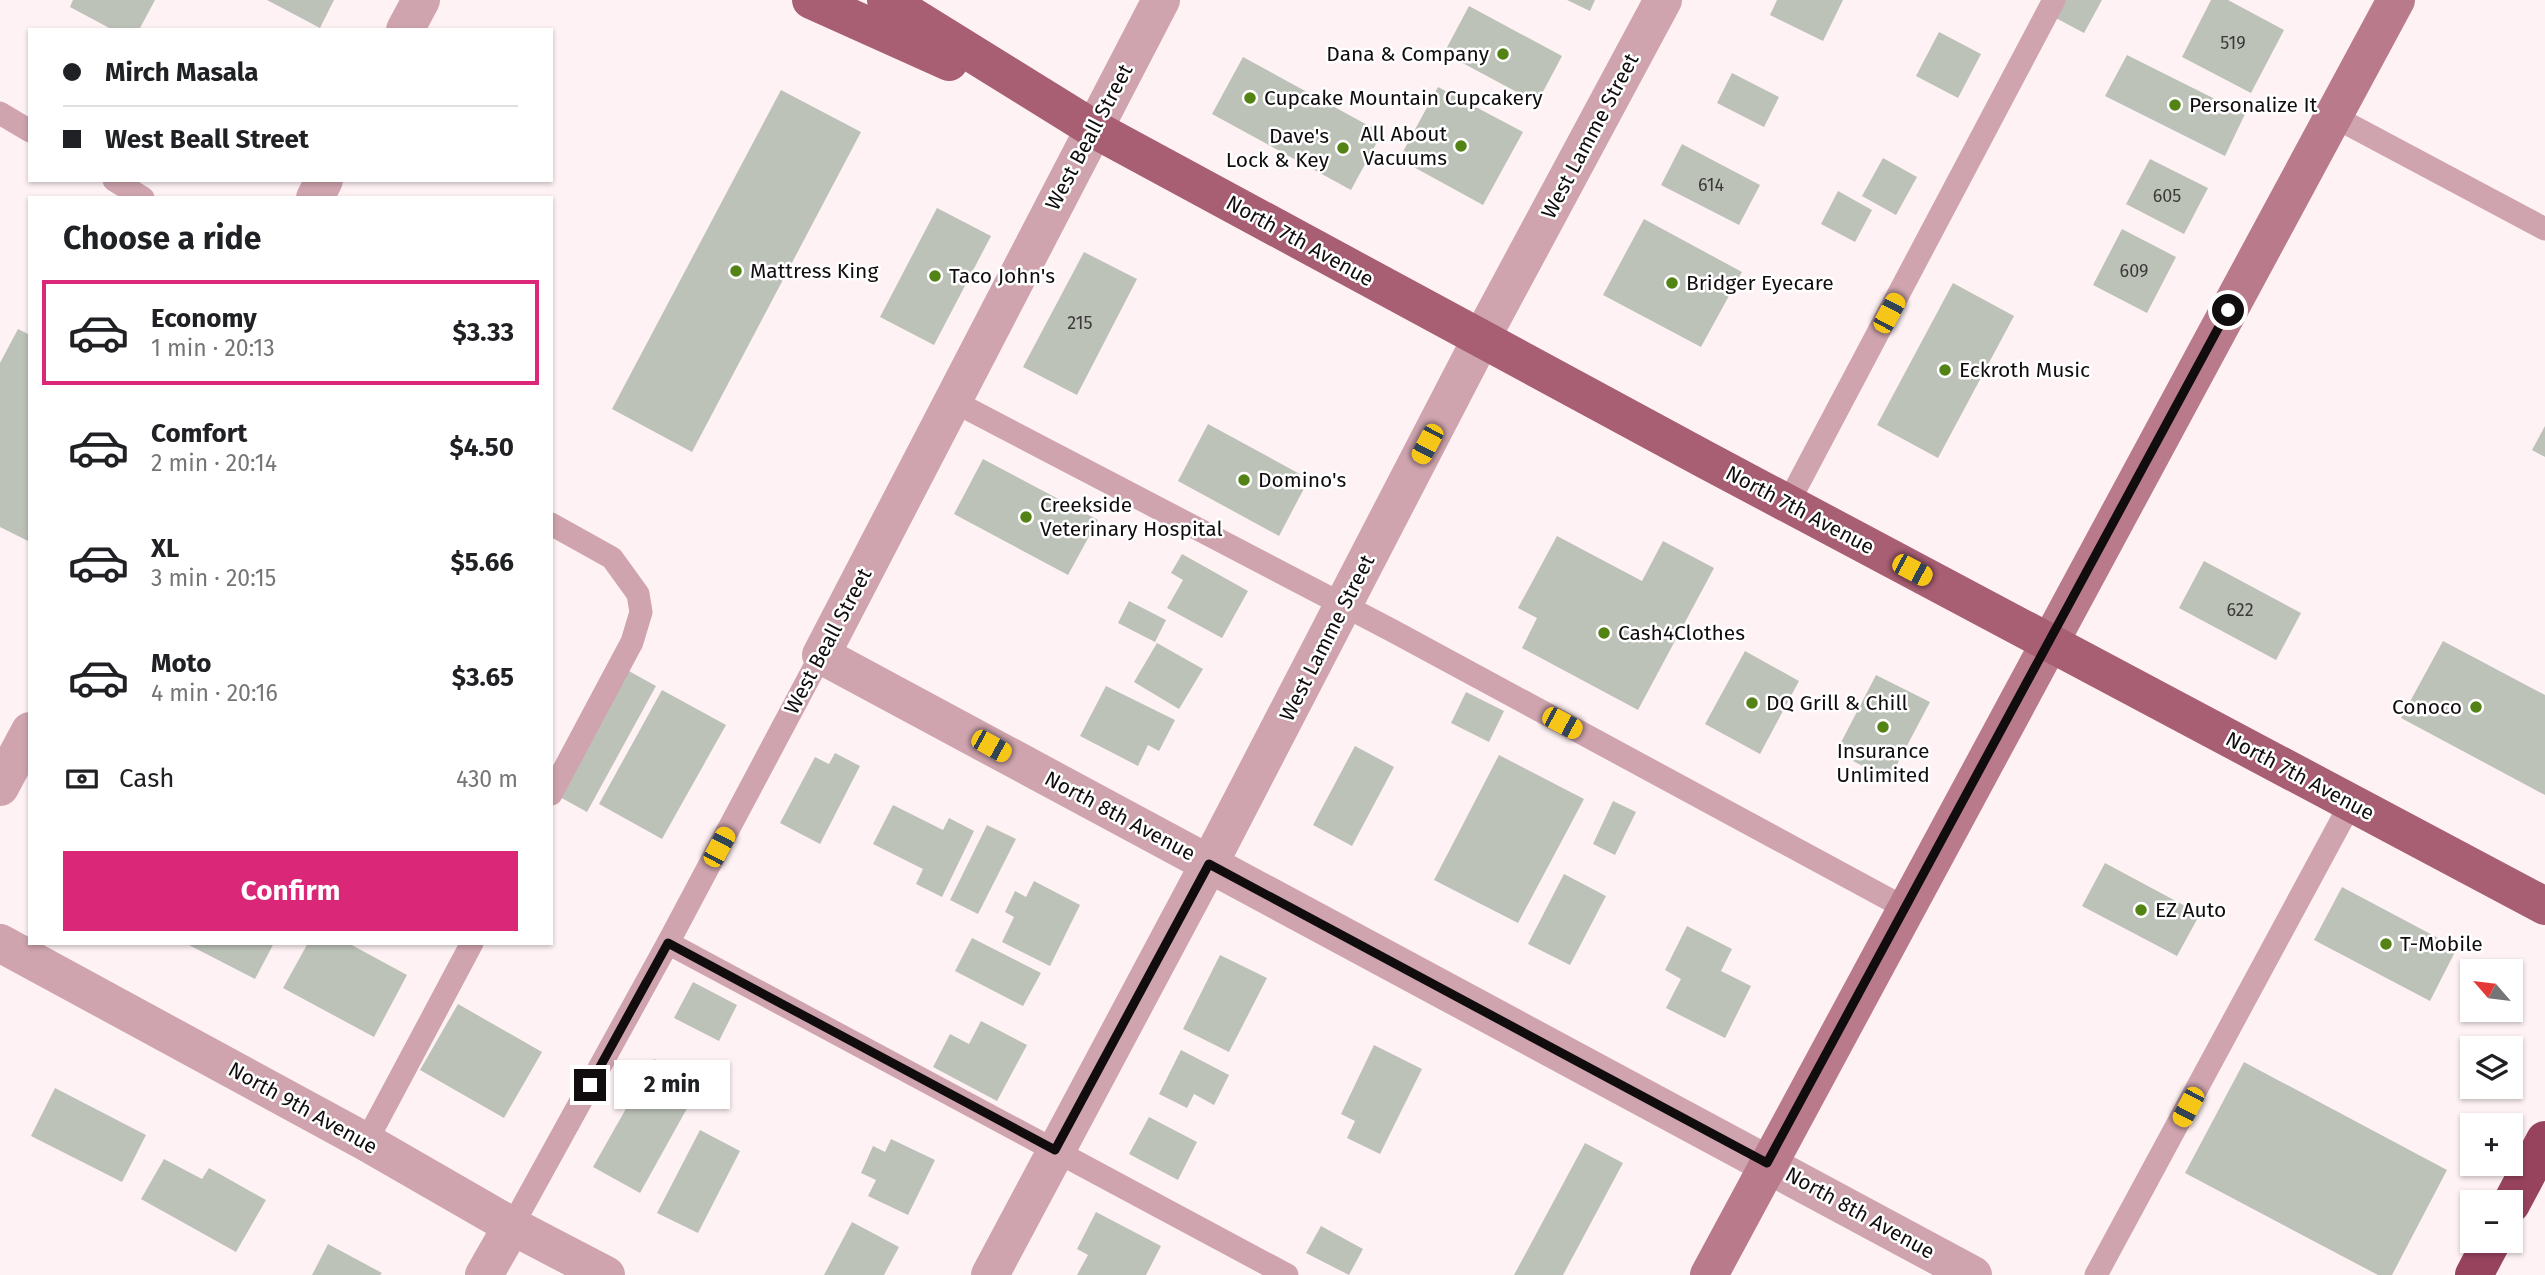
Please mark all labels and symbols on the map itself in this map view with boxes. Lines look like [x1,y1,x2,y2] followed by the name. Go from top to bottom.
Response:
[2220,32,2246,54] house number: 519
[1326,41,1490,67] place label: Dana & Company
[1495,46,1511,62] marker: Dana & Company
[1536,49,1645,223] street label: West Lamme Street
[1040,59,1139,214] street label: West Beall Street
[1264,85,1543,111] place label: Cupcake Mountain Cupcakery
[1242,90,1258,106] marker: Cupcake Mountain Cupcakery
[2189,92,2318,118] place label: Personalize It
[2167,97,2183,113] marker: Personalize It
[1361,121,1447,171] place label: All About Vacuums
[1226,123,1330,173] place label: Dave's Lock & Key
[1453,138,1469,154] marker: All About Vacuums
[1335,140,1351,156] marker: Dave's Lock & Key
[1698,174,1724,196] house number: 614
[2153,185,2181,207] house number: 605
[1222,190,1378,292] street label: North 7th Avenue
[750,258,878,284] place label: Mattress King
[2120,260,2148,282] house number: 609
[728,263,744,279] marker: Mattress King
[949,263,1055,289] place label: Taco John's
[927,268,943,284] marker: Taco John's
[1686,270,1834,296] place label: Bridger Eyecare
[1664,275,1680,291] marker: Bridger Eyecare
[1870,290,1909,336] car
[2212,294,2244,326] route start
[1067,312,1093,334] house number: 215
[1959,357,2090,383] place label: Eckroth Music
[1937,362,1953,378] marker: Eckroth Music
[1408,421,1447,467] car
[1721,460,1879,560] street label: North 7th Avenue
[1258,467,1346,493] place label: Domino's
[1236,472,1252,488] marker: Domino's
[1040,492,1223,542] place label: Creekside Veterinary Hospital
[1018,509,1034,525] marker: Creekside Veterinary Hospital
[1274,550,1380,726] street label: West Lamme Street
[1889,551,1936,589] car
[779,563,878,718] street label: West Beall Street
[2226,599,2254,621] house number: 622
[1618,620,1745,646] place label: Cash4Clothes
[1596,625,1612,641] marker: Cash4Clothes
[1766,690,1908,716] place label: DQ Grill & Chill
[2392,694,2462,720] place label: Conoco
[1744,695,1760,711] marker: DQ Grill & Chill
[2468,699,2484,715] marker: Conoco
[1539,704,1586,742] car
[1875,719,1891,735] marker: Insurance Unlimited
[2221,726,2379,826] street label: North 7th Avenue
[968,727,1015,765] car
[1836,738,1930,788] place label: Insurance Unlimited
[1040,765,1200,867] street label: North 8th Avenue
[700,824,739,870] car
[2155,897,2226,923] place label: EZ Auto
[2133,902,2149,918] marker: EZ Auto
[2400,931,2483,957] place label: T-Mobile
[2378,936,2394,952] marker: T-Mobile
[2460,959,2524,1022] north arrow
[224,1056,382,1160] street label: North 9th Avenue
[614,1060,730,1110] callout: 2 min
[574,1069,606,1101] route end
[2169,1084,2208,1130] car
[1781,1161,1939,1265] street label: North 8th Avenue

